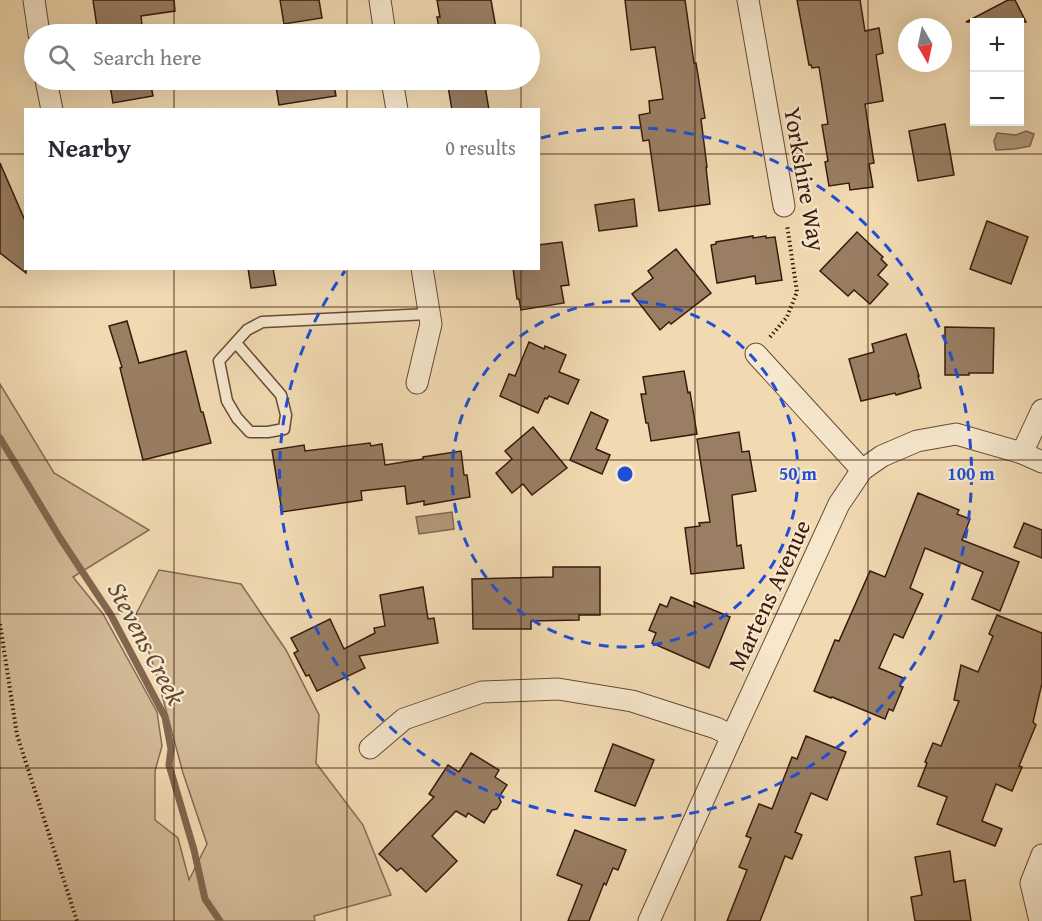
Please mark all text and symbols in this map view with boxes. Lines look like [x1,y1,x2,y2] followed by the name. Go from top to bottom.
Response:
[898,18,952,72] north arrow
[970,18,1024,126] map controls
[970,18,1024,72] button: +
[24,24,540,90] search box
[45,41,78,74] icon: search
[93,41,202,73] text: Search here
[970,72,1024,126] button: −
[775,104,835,254] street label: Yorkshire Way
[48,128,131,167] text: Nearby
[445,133,516,162] text: 0 results
[779,460,818,487] text: 50 m
[947,460,995,487] text: 100 m
[615,464,635,484] centre of rings
[719,514,819,676] street label: Martens Avenue
[98,574,196,712] water label: Stevens Creek

